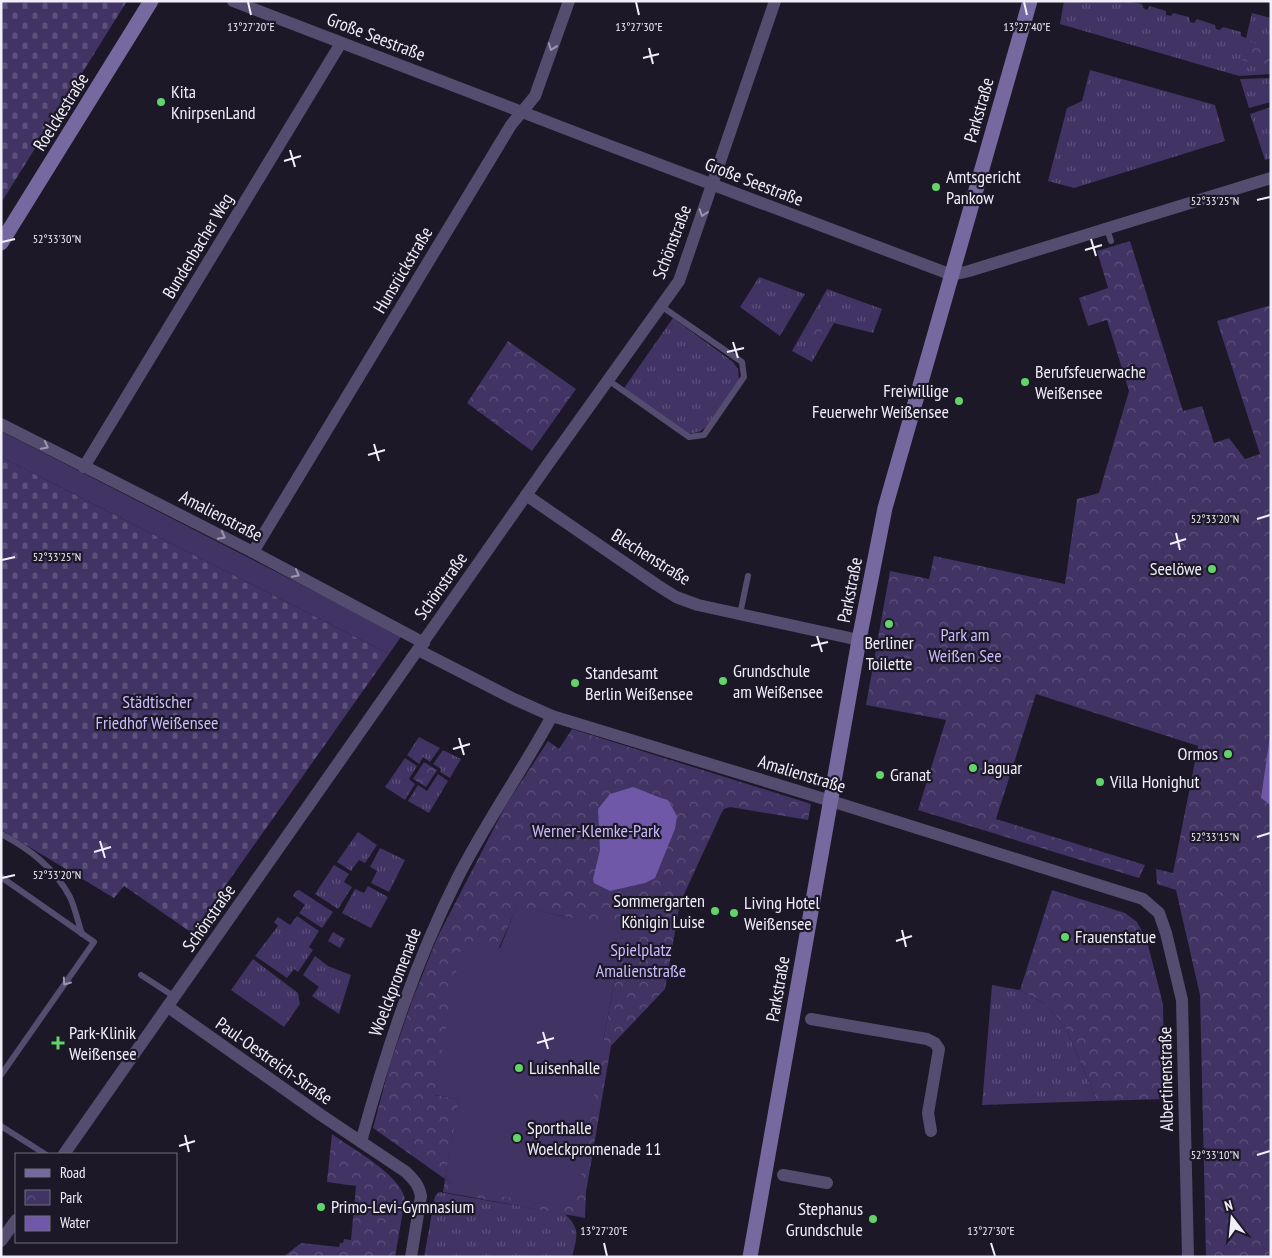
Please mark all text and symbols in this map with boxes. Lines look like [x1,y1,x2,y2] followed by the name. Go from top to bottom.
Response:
[324,7,429,66] street label: Große Seestraße
[227,19,275,34] text: 13°27'20"E
[615,19,663,34] text: 13°27'30"E
[1003,19,1051,34] text: 13°27'40"E
[548,42,558,51] one-way arrow
[28,69,93,155] street label: Roelckestraße
[958,75,999,145] street label: Parkstraße
[171,80,256,124] place label: Kita KnirpsenLand
[155,96,167,108] marker: Kita KnirpsenLand
[702,152,807,211] street label: Große Seestraße
[946,165,1021,209] place label: Amtsgericht Pankow
[930,181,942,193] marker: Amtsgericht Pankow
[157,189,238,303] street label: Bundenbacher Weg
[1191,193,1239,208] text: 52°33'25"N
[647,202,696,282] street label: Schönstraße
[698,209,708,217] one-way arrow
[368,222,437,317] street label: Hunsrückstraße
[33,231,81,246] text: 52°33'30"N
[1035,360,1146,404] place label: Berufsfeuerwache Weißensee
[1019,376,1031,388] marker: Berufsfeuerwache Weißensee
[812,379,949,423] place label: Freiwillige Feuerwehr Weißensee
[953,395,965,407] marker: Freiwillige Feuerwehr Weißensee
[39,440,48,450] one-way arrow
[176,485,267,546] street label: Amalienstraße
[1191,511,1239,526] text: 52°33'20"N
[607,523,695,590] street label: Blechenstraße
[217,530,226,540] one-way arrow
[409,548,472,624] street label: Schönstraße
[33,549,81,564] text: 52°33'25"N
[832,555,867,625] street label: Parkstraße
[1150,557,1202,580] place label: Seelöwe
[1206,563,1218,575] marker: Seelöwe
[290,568,299,578] one-way arrow
[883,618,895,630] marker: Berliner Toilette
[928,623,1002,667] park label: Park am Weißen See
[864,631,914,675] place label: Berliner Toilette
[733,659,823,703] place label: Grundschule am Weißensee
[585,661,693,705] place label: Standesamt Berlin Weißensee
[717,675,729,687] marker: Grundschule am Weißensee
[569,677,581,689] marker: Standesamt Berlin Weißensee
[96,690,218,734] park label: Städtischer Friedhof Weißensee
[1178,742,1218,765] place label: Ormos
[1222,748,1234,760] marker: Ormos
[756,749,849,798] street label: Amalienstraße
[982,756,1022,779] place label: Jaguar
[967,762,979,774] marker: Jaguar
[890,763,931,786] place label: Granat
[874,769,886,781] marker: Granat
[1109,770,1199,793] place label: Villa Honighut
[1094,776,1106,788] marker: Villa Honighut
[532,819,660,842] park label: Werner-Klemke-Park
[1191,829,1239,844] text: 52°33'15"N
[33,867,81,882] text: 52°33'20"N
[177,880,240,956] street label: Schönstraße
[613,889,705,933] place label: Sommergarten Königin Luise
[744,891,820,935] place label: Living Hotel Weißensee
[709,905,721,917] marker: Sommergarten Königin Luise
[728,907,740,919] marker: Living Hotel Weißensee
[363,924,426,1039] street label: Woelckpromenade
[1075,925,1156,948] place label: Frauenstatue
[1059,931,1071,943] marker: Frauenstatue
[596,938,686,982] park label: Spielplatz Amalienstraße
[760,954,795,1023] street label: Parkstraße
[63,977,72,986] one-way arrow
[211,1012,337,1109] street label: Paul-Oestreich-Straße
[69,1021,137,1065] place label: Park-Klinik Weißensee
[1153,1026,1178,1132] street label: Albertinenstraße
[51,1036,65,1050] marker: Park-Klinik Weißensee
[529,1056,600,1079] place label: Luisenhalle
[513,1062,525,1074] marker: Luisenhalle
[527,1116,661,1160] place label: Sporthalle Woelckpromenade 11
[511,1132,523,1144] marker: Sporthalle Woelckpromenade 11
[1191,1147,1239,1162] text: 52°33'10"N
[15,1153,178,1243] legend
[60,1163,86,1182] text: Road
[60,1188,82,1207] text: Park
[1207,1193,1257,1243] north arrow
[331,1195,474,1218] place label: Primo-Levi-Gymnasium
[1222,1196,1235,1215] text: N
[786,1197,863,1241] place label: Stephanus Grundschule
[315,1201,327,1213] marker: Primo-Levi-Gymnasium
[60,1213,91,1232] text: Water
[867,1213,879,1225] marker: Stephanus Grundschule
[580,1223,628,1238] text: 13°27'20"E
[967,1223,1015,1238] text: 13°27'30"E

